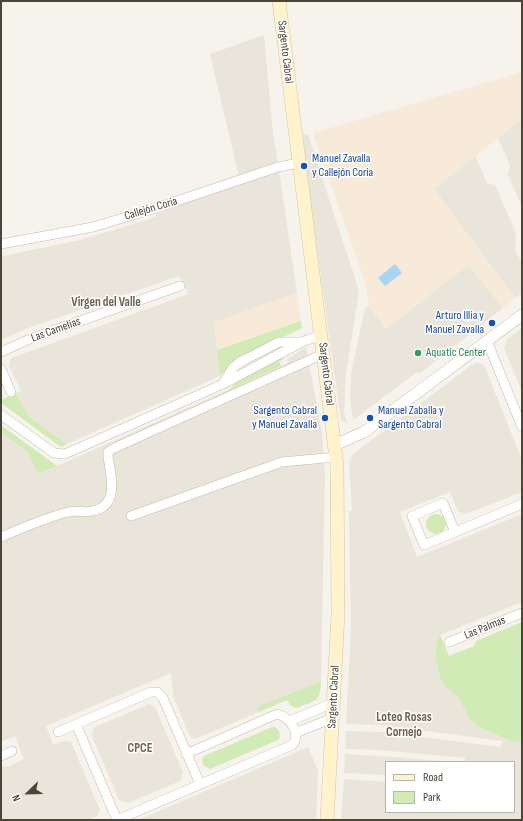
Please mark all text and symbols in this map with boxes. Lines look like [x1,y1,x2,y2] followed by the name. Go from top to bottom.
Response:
[274,20,296,84] street label: Sargento Cabral
[312,152,373,180] place label: Manuel Zavalla y Callejón Coria
[299,161,309,171] marker: Manuel Zavalla y Callejón Coria
[123,194,179,224] street label: Callejón Coria
[71,295,141,311] district label: Virgen del Valle
[426,309,484,337] place label: Arturo Illia y Manuel Zavalla
[29,314,83,346] street label: Las Camelias
[487,318,497,328] marker: Arturo Illia y Manuel Zavalla
[315,342,337,406] street label: Sargento Cabral
[426,346,486,360] place label: Aquatic Center
[413,348,423,358] marker: Aquatic Center
[252,404,317,432] place label: Sargento Cabral y Manuel Zavalla
[378,404,444,432] place label: Manuel Zaballa y Sargento Cabral
[320,413,330,423] marker: Sargento Cabral y Manuel Zavalla
[365,413,375,423] marker: Manuel Zaballa y Sargento Cabral
[462,613,508,643] street label: Las Palmas
[325,665,343,729] street label: Sargento Cabral
[376,710,432,741] district label: Loteo Rosas Cornejo
[128,741,152,757] district label: CPCE
[385,761,515,813] legend
[423,770,443,785] text: Road
[8,773,48,813] north arrow
[423,790,441,805] text: Park
[9,793,24,803] text: N

